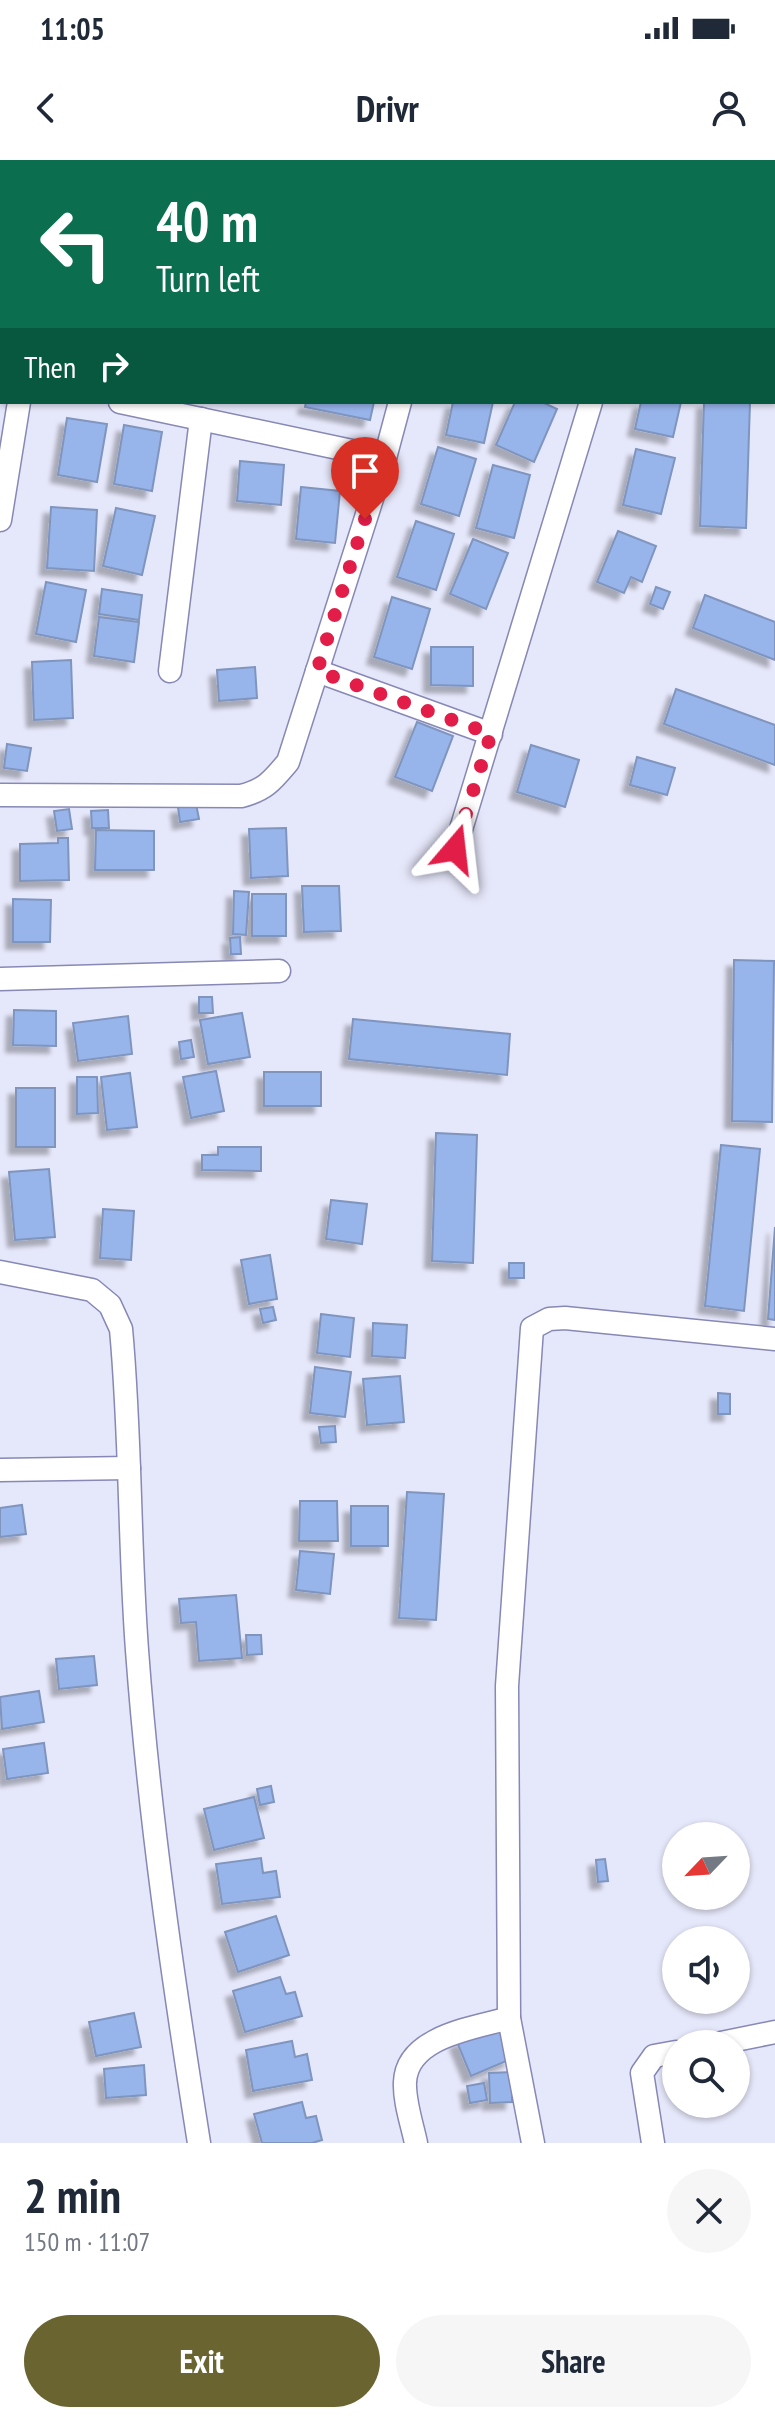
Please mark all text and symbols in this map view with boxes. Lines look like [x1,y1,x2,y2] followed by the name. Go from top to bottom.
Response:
[40,9,105,48] text: 11:05
[356,85,419,132] text: Drivr
[24,86,68,130] icon: back
[707,86,751,130] icon: person
[156,185,258,257] text: 40 m
[24,192,128,296] icon: left
[156,255,260,302] text: Turn left
[92,344,136,388] icon: right
[24,347,76,386] text: Then
[331,437,399,519] pin
[343,449,387,493] icon: arrive
[413,807,497,891] position arrow
[662,1822,750,1910] north arrow
[662,1822,750,2118] map controls
[662,1926,750,2014] button: sound
[662,2030,750,2118] button: search
[24,2164,121,2226] text: 2 min
[667,2169,751,2253] button: close
[24,2225,150,2258] text: 150 m · 11:07
[24,2315,380,2407] button: Exit
[396,2315,751,2407] button: Share

